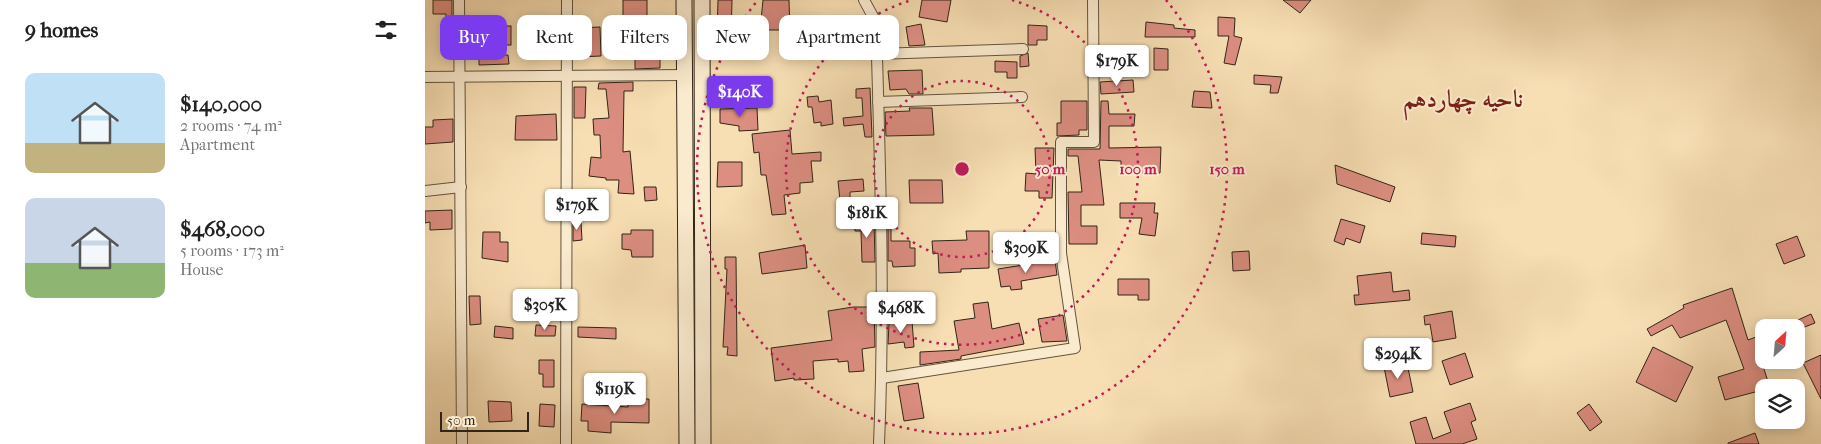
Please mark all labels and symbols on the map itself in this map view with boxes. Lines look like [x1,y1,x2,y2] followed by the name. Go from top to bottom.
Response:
[1082,44,1152,87] pin: $179K
[705,76,775,118] pin: $140K
[1403,85,1523,121] district label: ناحیه چهاردهم
[953,160,971,178] centre of rings
[1035,160,1066,178] text: 50 m
[1119,160,1157,178] text: 100 m
[1209,160,1245,178] text: 150 m
[542,188,612,231] pin: $179K
[832,196,902,239] pin: $181K
[991,232,1061,274] pin: $309K
[510,288,580,331] pin: $305K
[866,292,936,334] pin: $468K
[1755,319,1805,369] north arrow
[1363,338,1433,380] pin: $294K
[580,372,650,415] pin: $119K
[440,409,529,432] scale bar

